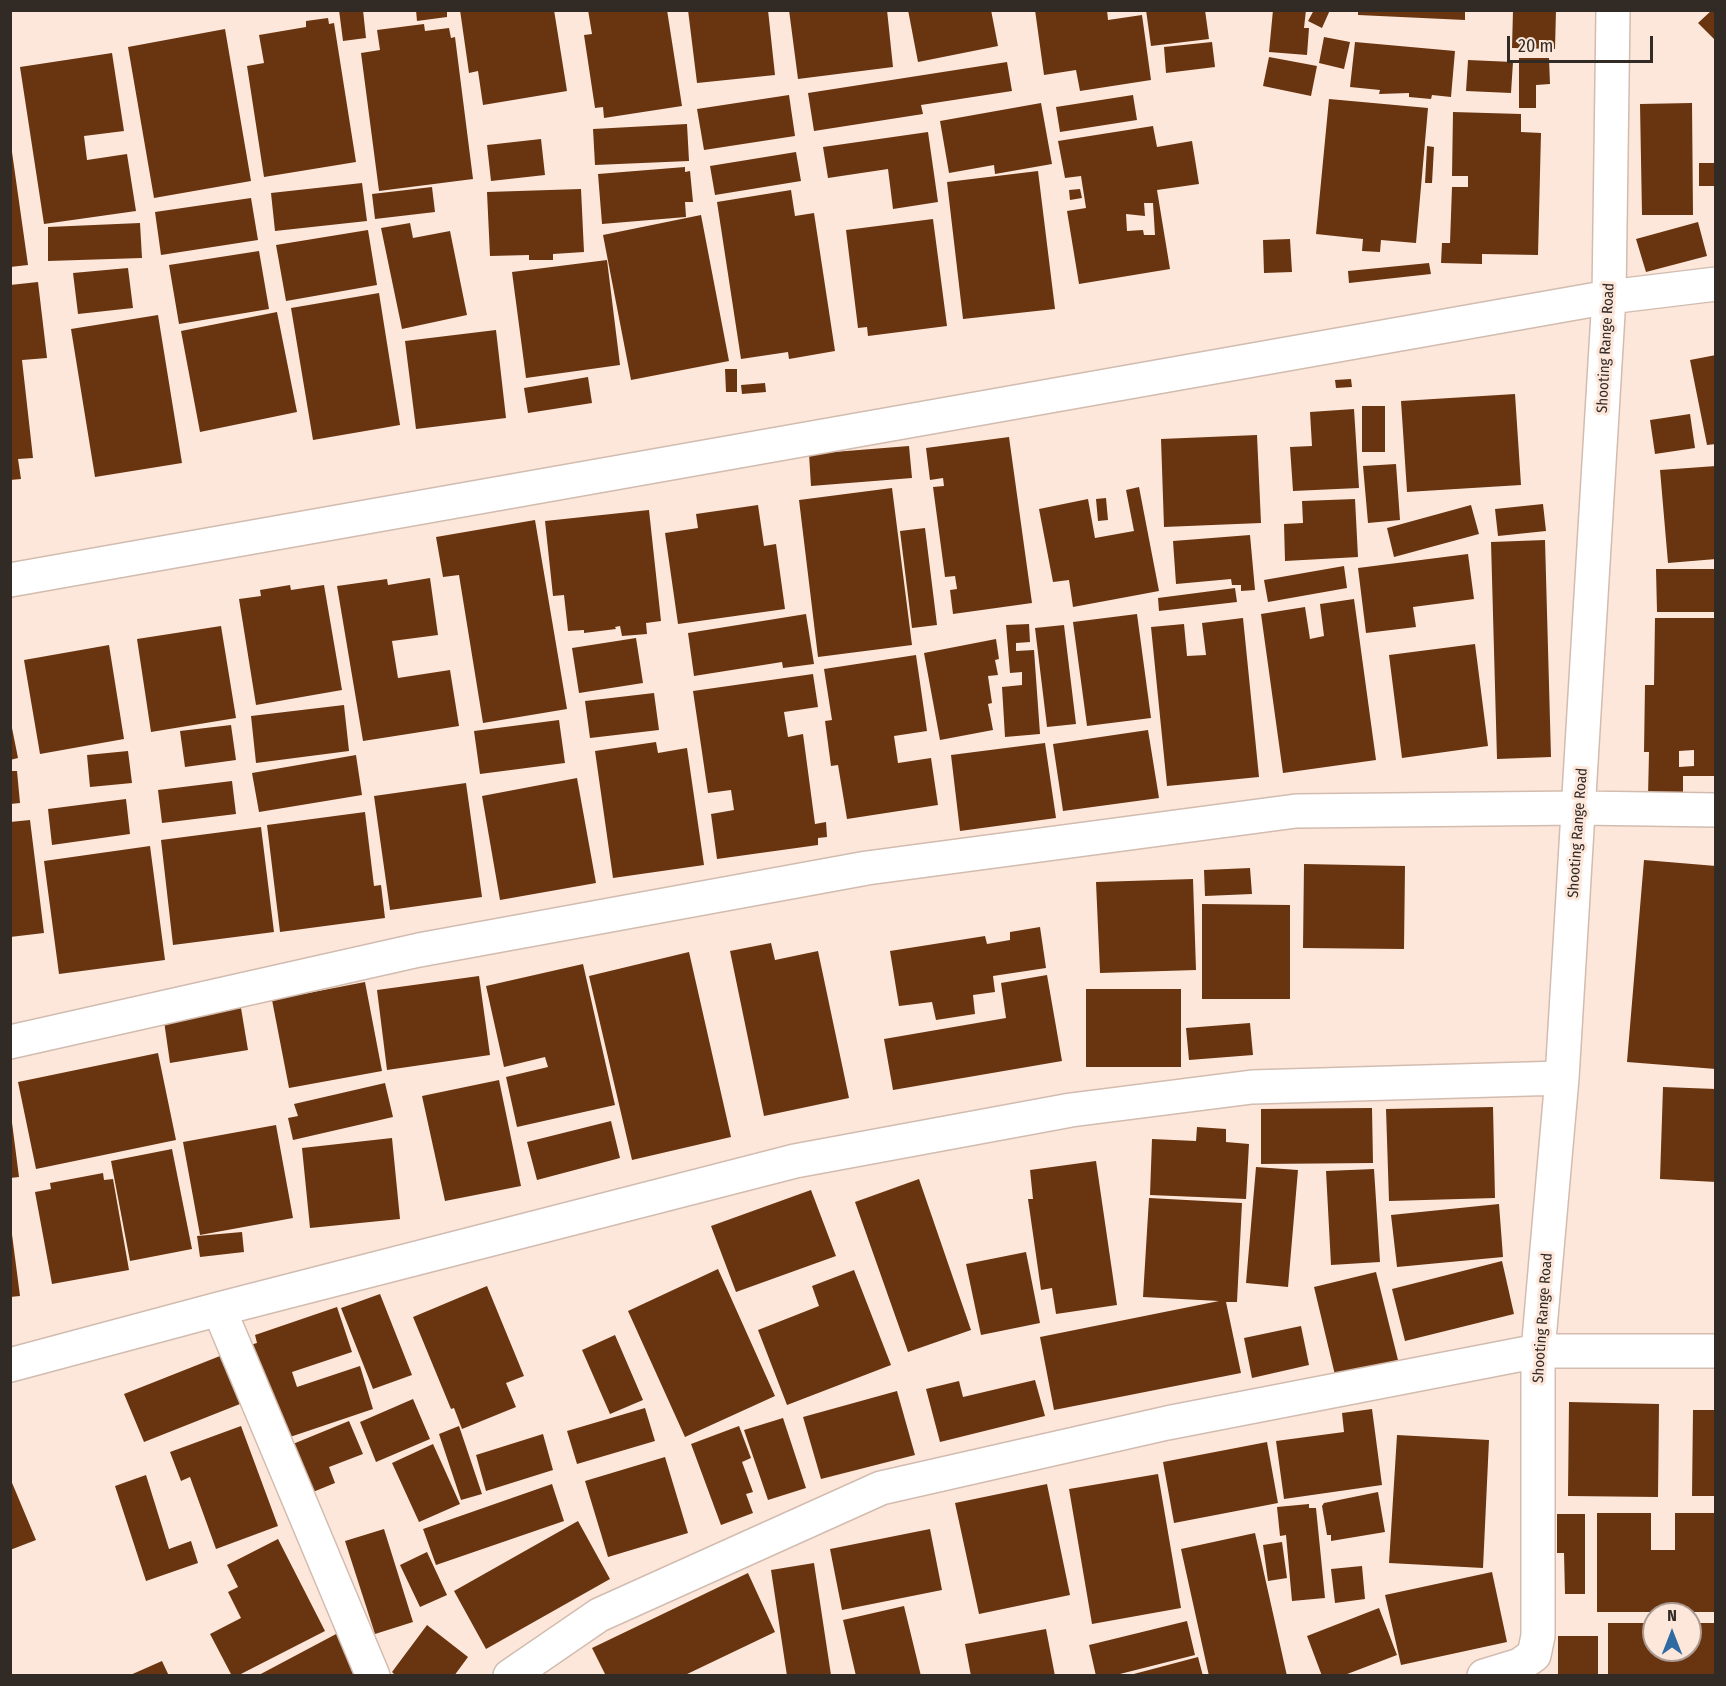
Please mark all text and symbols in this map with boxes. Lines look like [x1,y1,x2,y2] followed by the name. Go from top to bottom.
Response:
[1510,24,1656,62] scale bar
[1518,35,1553,57] text: 20 m
[1594,282,1618,414] street label: Shooting Range Road
[1564,767,1592,899] street label: Shooting Range Road
[1529,1252,1557,1384] street label: Shooting Range Road
[1642,1602,1702,1662] north arrow
[1667,1606,1677,1625] text: N

